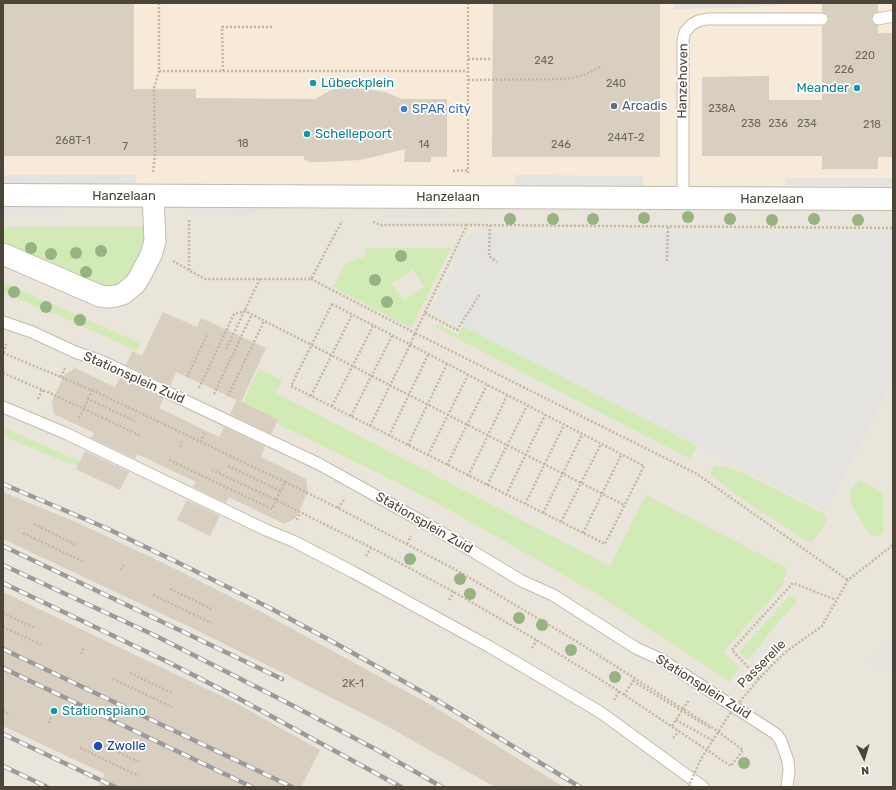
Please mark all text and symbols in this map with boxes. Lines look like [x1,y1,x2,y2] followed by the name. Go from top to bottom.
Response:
[675,43,691,119] street label: Hanzehoven
[855,49,875,63] house number: 220
[534,54,554,68] house number: 242
[834,63,854,77] house number: 226
[321,75,394,91] place label: Lübeckplein
[606,77,626,91] house number: 240
[308,78,318,88] marker: Lübeckplein
[796,80,849,96] place label: Meander
[852,83,862,93] marker: Meander
[622,98,667,114] place label: Arcadis
[412,101,471,117] place label: SPAR city
[609,101,619,111] marker: Arcadis
[708,102,736,116] house number: 238A
[399,104,409,114] marker: SPAR city
[741,117,761,131] house number: 238
[768,117,788,131] house number: 236
[797,117,817,131] house number: 234
[863,118,881,132] house number: 218
[315,126,392,142] place label: Schellepoort
[302,129,312,139] marker: Schellepoort
[608,131,644,145] house number: 244T-2
[55,134,91,148] house number: 268T-1
[237,137,249,151] house number: 18
[418,138,430,152] house number: 14
[551,138,571,152] house number: 246
[122,140,128,154] house number: 7
[92,188,156,204] street label: Hanzelaan
[416,189,480,205] street label: Hanzelaan
[740,191,804,207] street label: Hanzelaan
[81,349,187,407] street label: Stationsplein Zuid
[373,489,475,557] street label: Stationsplein Zuid
[735,637,789,691] street label: Passerelle
[653,651,753,723] street label: Stationsplein Zuid
[342,677,364,691] house number: 2K-1
[62,703,146,719] place label: Stationspiano
[49,706,59,716] marker: Stationspiano
[107,738,146,754] place label: Zwolle
[844,738,884,778] north arrow
[92,740,104,752] marker: Zwolle
[861,764,870,777] text: N

